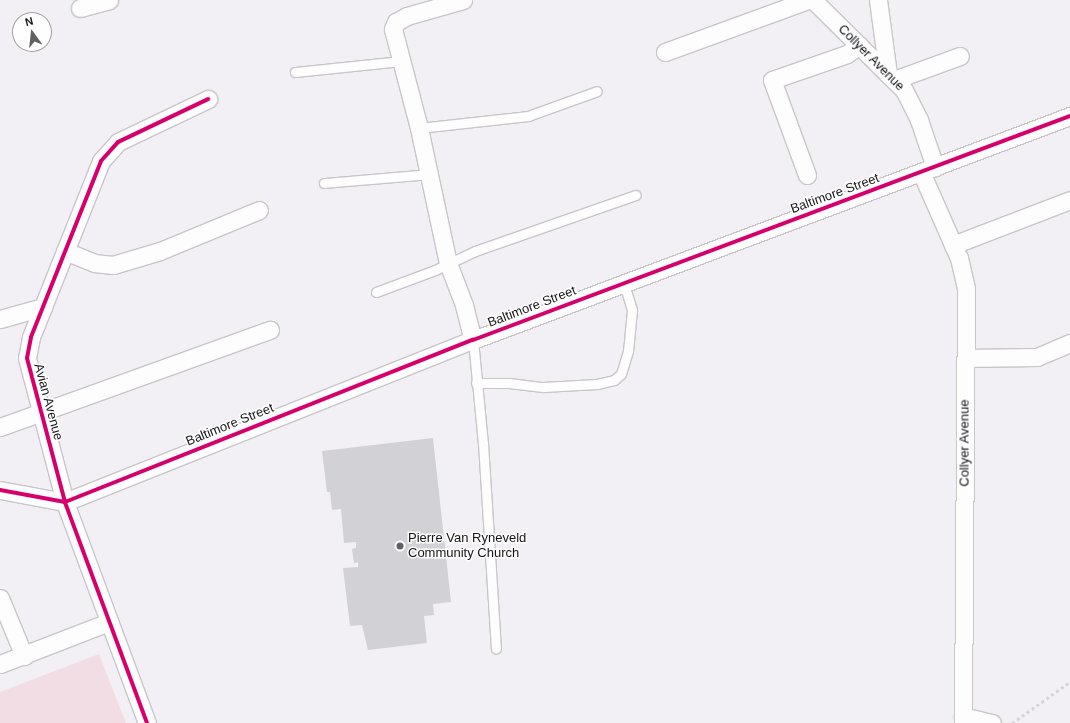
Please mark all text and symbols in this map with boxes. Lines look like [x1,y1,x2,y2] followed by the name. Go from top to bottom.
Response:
[12,12,52,52] north arrow
[24,15,35,28] text: N
[834,21,908,95] street label: Collyer Avenue
[789,171,881,217] street label: Baltimore Street
[486,283,578,331] street label: Baltimore Street
[30,361,66,443] street label: Avian Avenue
[957,399,973,487] street label: Collyer Avenue
[184,400,276,450] street label: Baltimore Street
[408,531,526,562] place label: Pierre Van Ryneveld Community Church
[395,541,405,551] marker: Pierre Van Ryneveld Community Church

